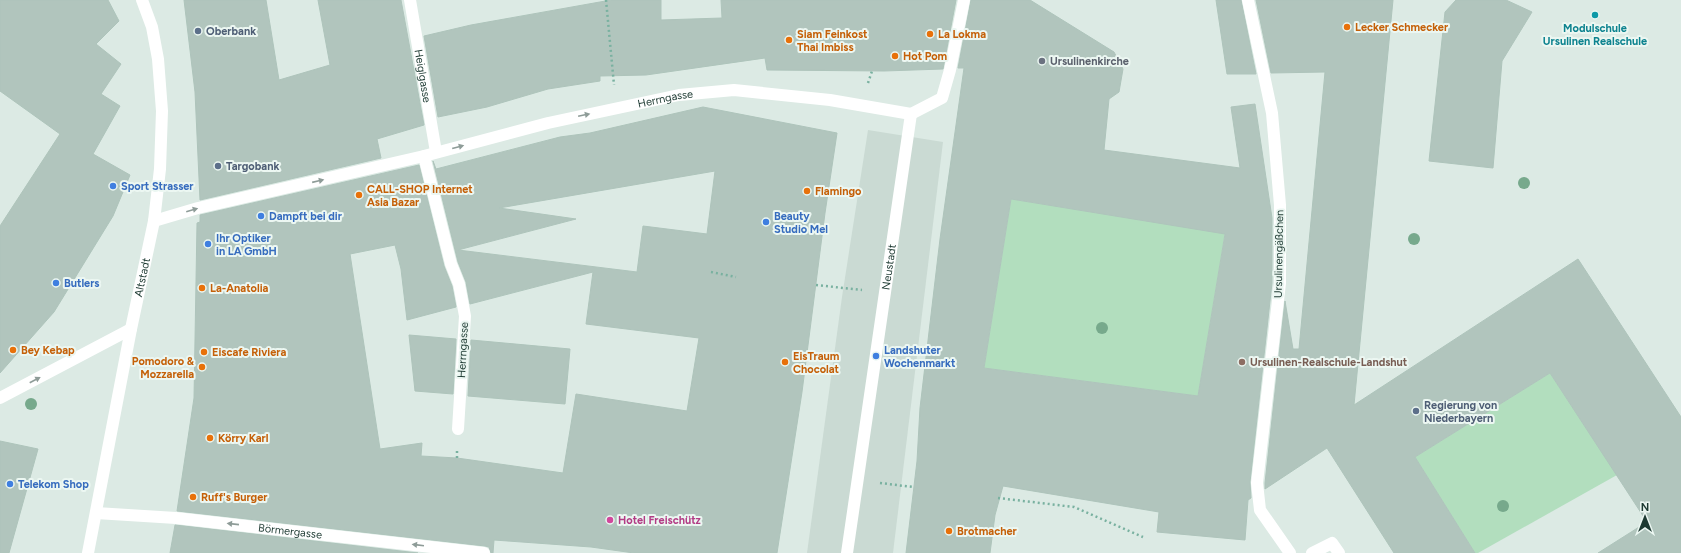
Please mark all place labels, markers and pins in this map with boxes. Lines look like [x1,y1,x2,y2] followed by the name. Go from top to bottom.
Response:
[1590,10,1600,20] marker: Modulschule Ursulinen Realschule
[1355,21,1449,34] place label: Lecker Schmecker
[1342,22,1352,32] marker: Lecker Schmecker
[1543,22,1647,48] place label: Modulschule Ursulinen Realschule
[206,25,256,38] place label: Oberbank
[193,26,203,36] marker: Oberbank
[797,28,868,54] place label: Siam Feinkost Thai Imbiss
[938,28,986,41] place label: La Lokma
[925,29,935,39] marker: La Lokma
[784,35,794,45] marker: Siam Feinkost Thai Imbiss
[903,50,948,63] place label: Hot Pom
[890,51,900,61] marker: Hot Pom
[1050,55,1129,68] place label: Ursulinenkirche
[1037,56,1047,66] marker: Ursulinenkirche
[226,160,279,173] place label: Targobank
[213,161,223,171] marker: Targobank
[121,180,194,193] place label: Sport Strasser
[108,181,118,191] marker: Sport Strasser
[367,183,473,209] place label: CALL-SHOP Internet Asia Bazar
[815,185,862,198] place label: Flamingo
[802,186,812,196] marker: Flamingo
[354,190,364,200] marker: CALL-SHOP Internet Asia Bazar
[269,210,343,223] place label: Dampft bei dir
[774,210,828,236] place label: Beauty Studio Mel
[256,211,266,221] marker: Dampft bei dir
[761,217,771,227] marker: Beauty Studio Mel
[216,232,277,258] place label: Ihr Optiker in LA GmbH
[203,239,213,249] marker: Ihr Optiker in LA GmbH
[64,277,100,290] place label: Butlers
[51,278,61,288] marker: Butlers
[210,282,269,295] place label: La-Anatolia
[197,283,207,293] marker: La-Anatolia
[21,344,75,357] place label: Bey Kebap
[884,344,956,370] place label: Landshuter Wochenmarkt
[8,345,18,355] marker: Bey Kebap
[212,346,286,359] place label: Eiscafe Riviera
[199,347,209,357] marker: Eiscafe Riviera
[793,350,840,376] place label: EisTraum Chocolat
[871,351,881,361] marker: Landshuter Wochenmarkt
[132,355,195,381] place label: Pomodoro & Mozzarella
[1250,356,1408,369] place label: Ursulinen-Realschule-Landshut
[780,357,790,367] marker: EisTraum Chocolat
[1237,357,1247,367] marker: Ursulinen-Realschule-Landshut
[197,362,207,372] marker: Pomodoro & Mozzarella
[1424,399,1497,425] place label: Regierung von Niederbayern
[1411,406,1421,416] marker: Regierung von Niederbayern
[218,432,269,445] place label: Körry Karl
[205,433,215,443] marker: Körry Karl
[18,478,89,491] place label: Telekom Shop
[5,479,15,489] marker: Telekom Shop
[201,491,268,504] place label: Ruff's Burger
[188,492,198,502] marker: Ruff's Burger
[618,514,701,527] place label: Hotel Freischütz
[605,515,615,525] marker: Hotel Freischütz
[957,525,1018,538] place label: Brotmacher
[944,526,954,536] marker: Brotmacher

